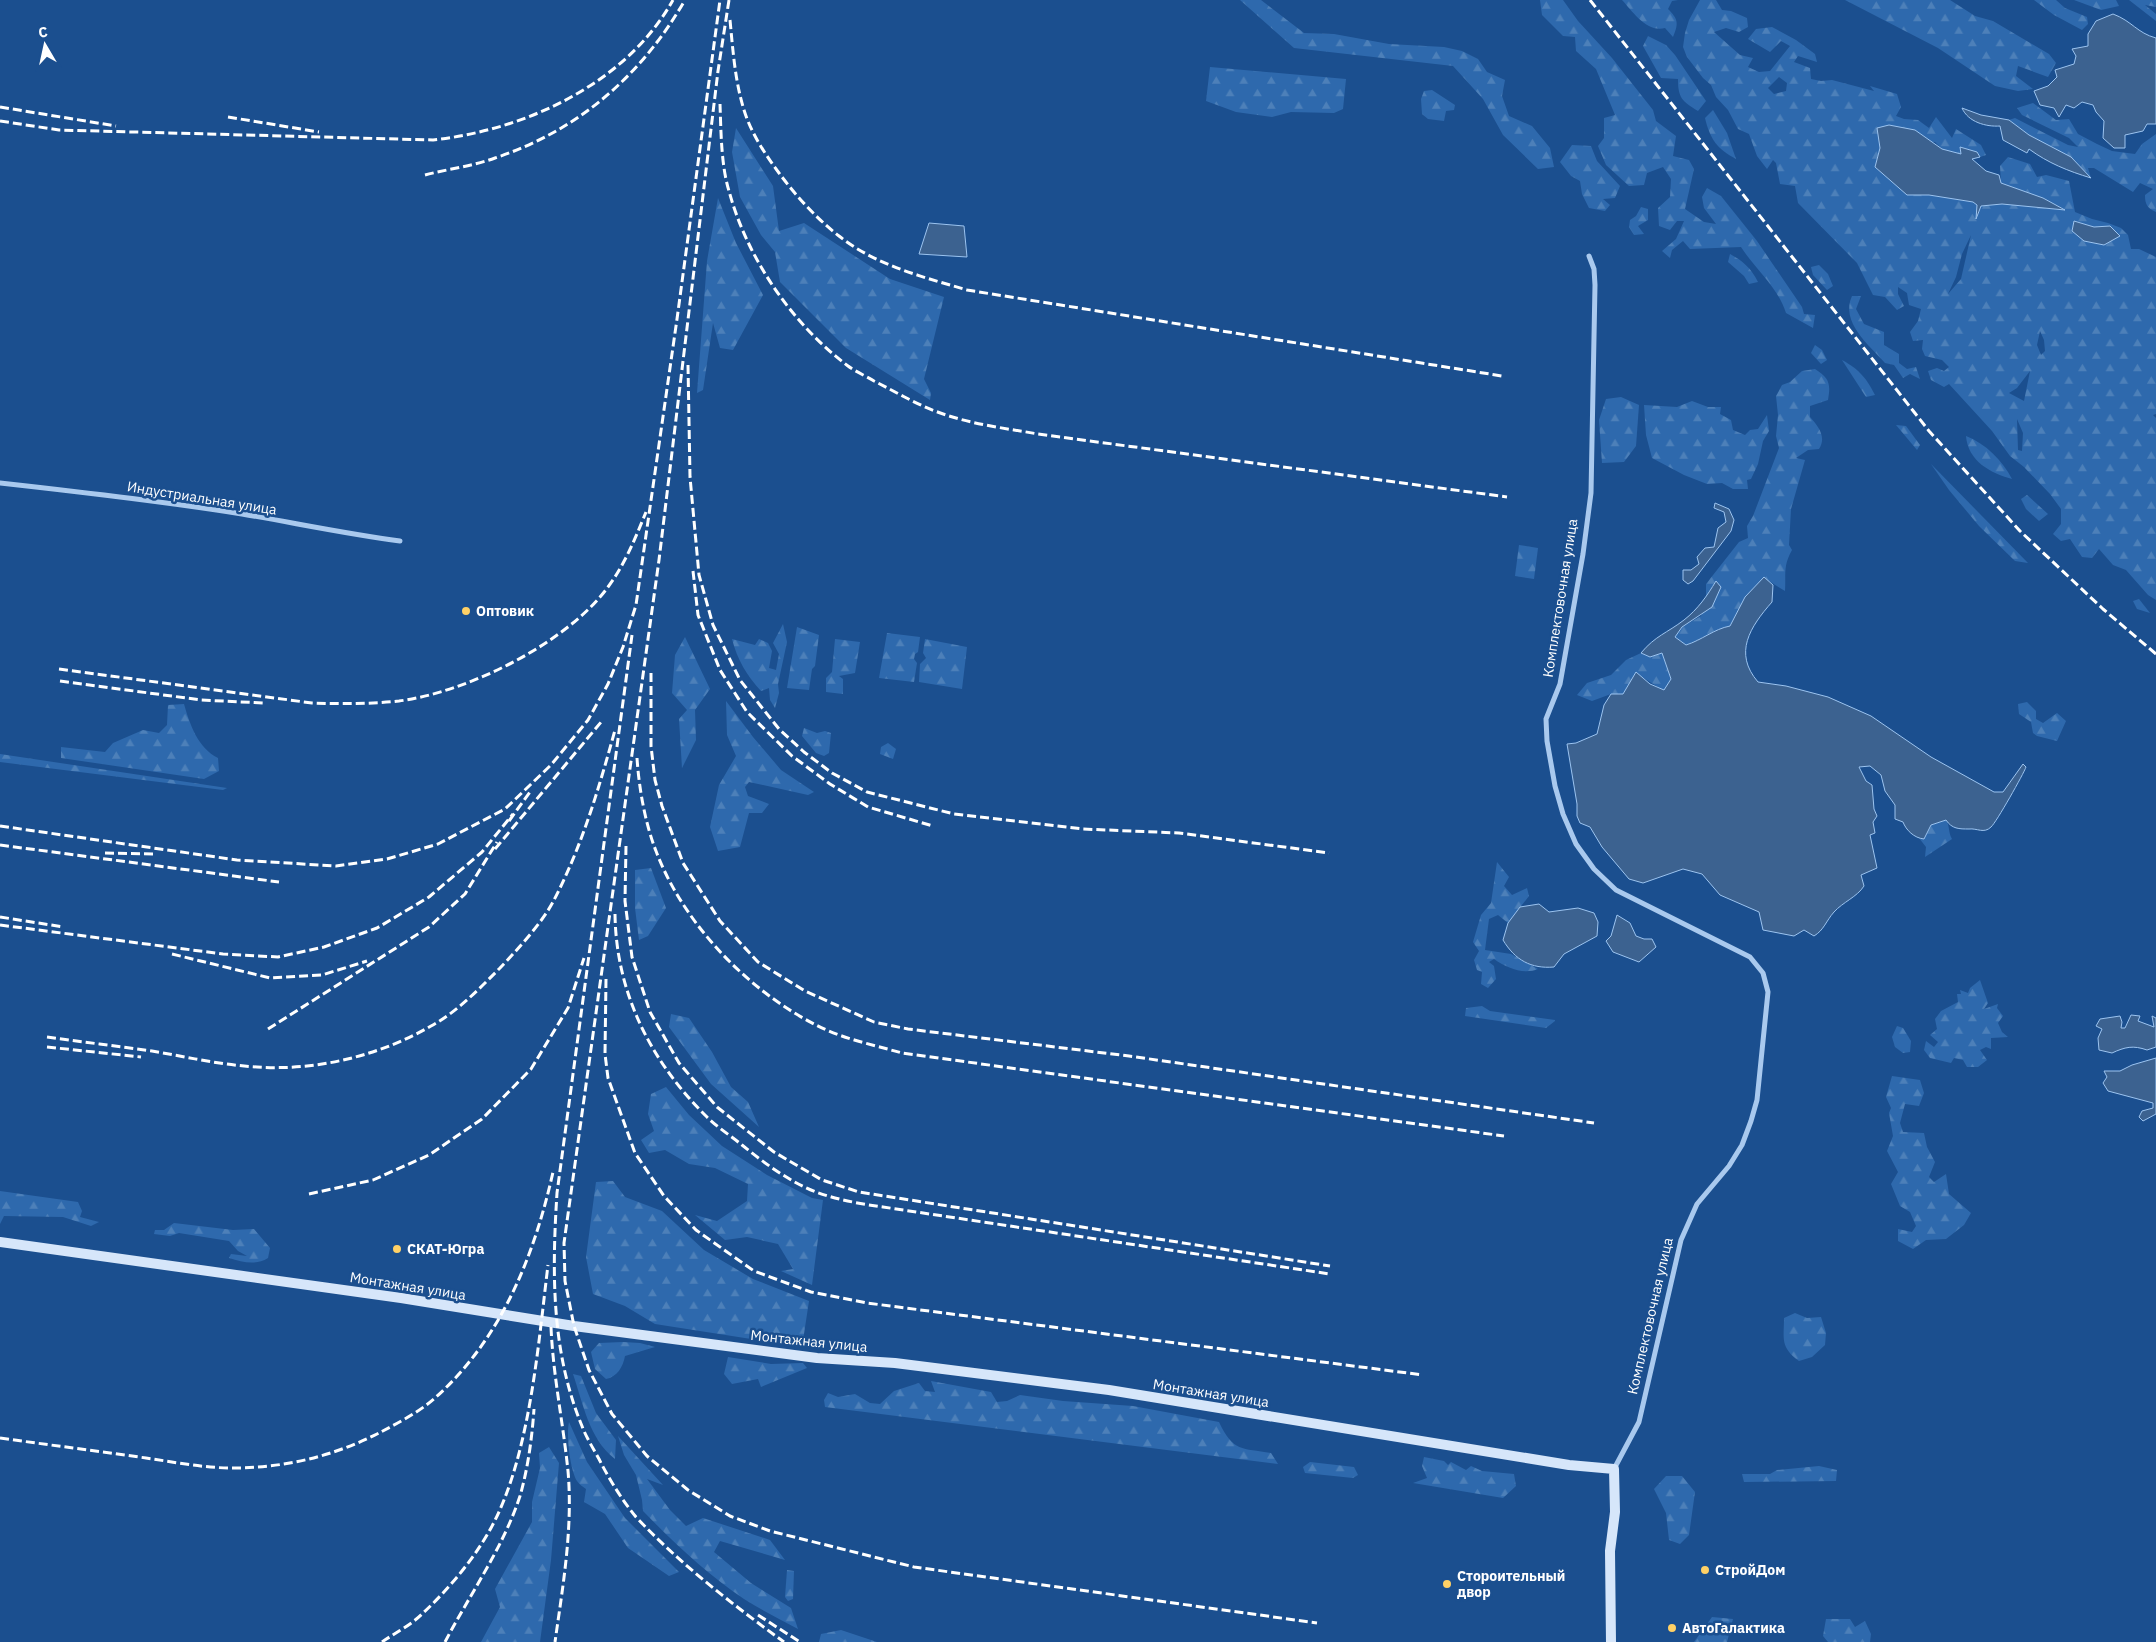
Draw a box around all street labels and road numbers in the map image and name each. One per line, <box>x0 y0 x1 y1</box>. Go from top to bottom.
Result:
street label: Индустриальная улица <box>126 477 279 519</box>
street label: Комплектовочная улица <box>1539 517 1582 679</box>
street label: Комплектовочная улица <box>1623 1235 1677 1396</box>
street label: Монтажная улица <box>349 1268 468 1304</box>
street label: Монтажная улица <box>750 1326 869 1356</box>
street label: Монтажная улица <box>1152 1375 1271 1411</box>

